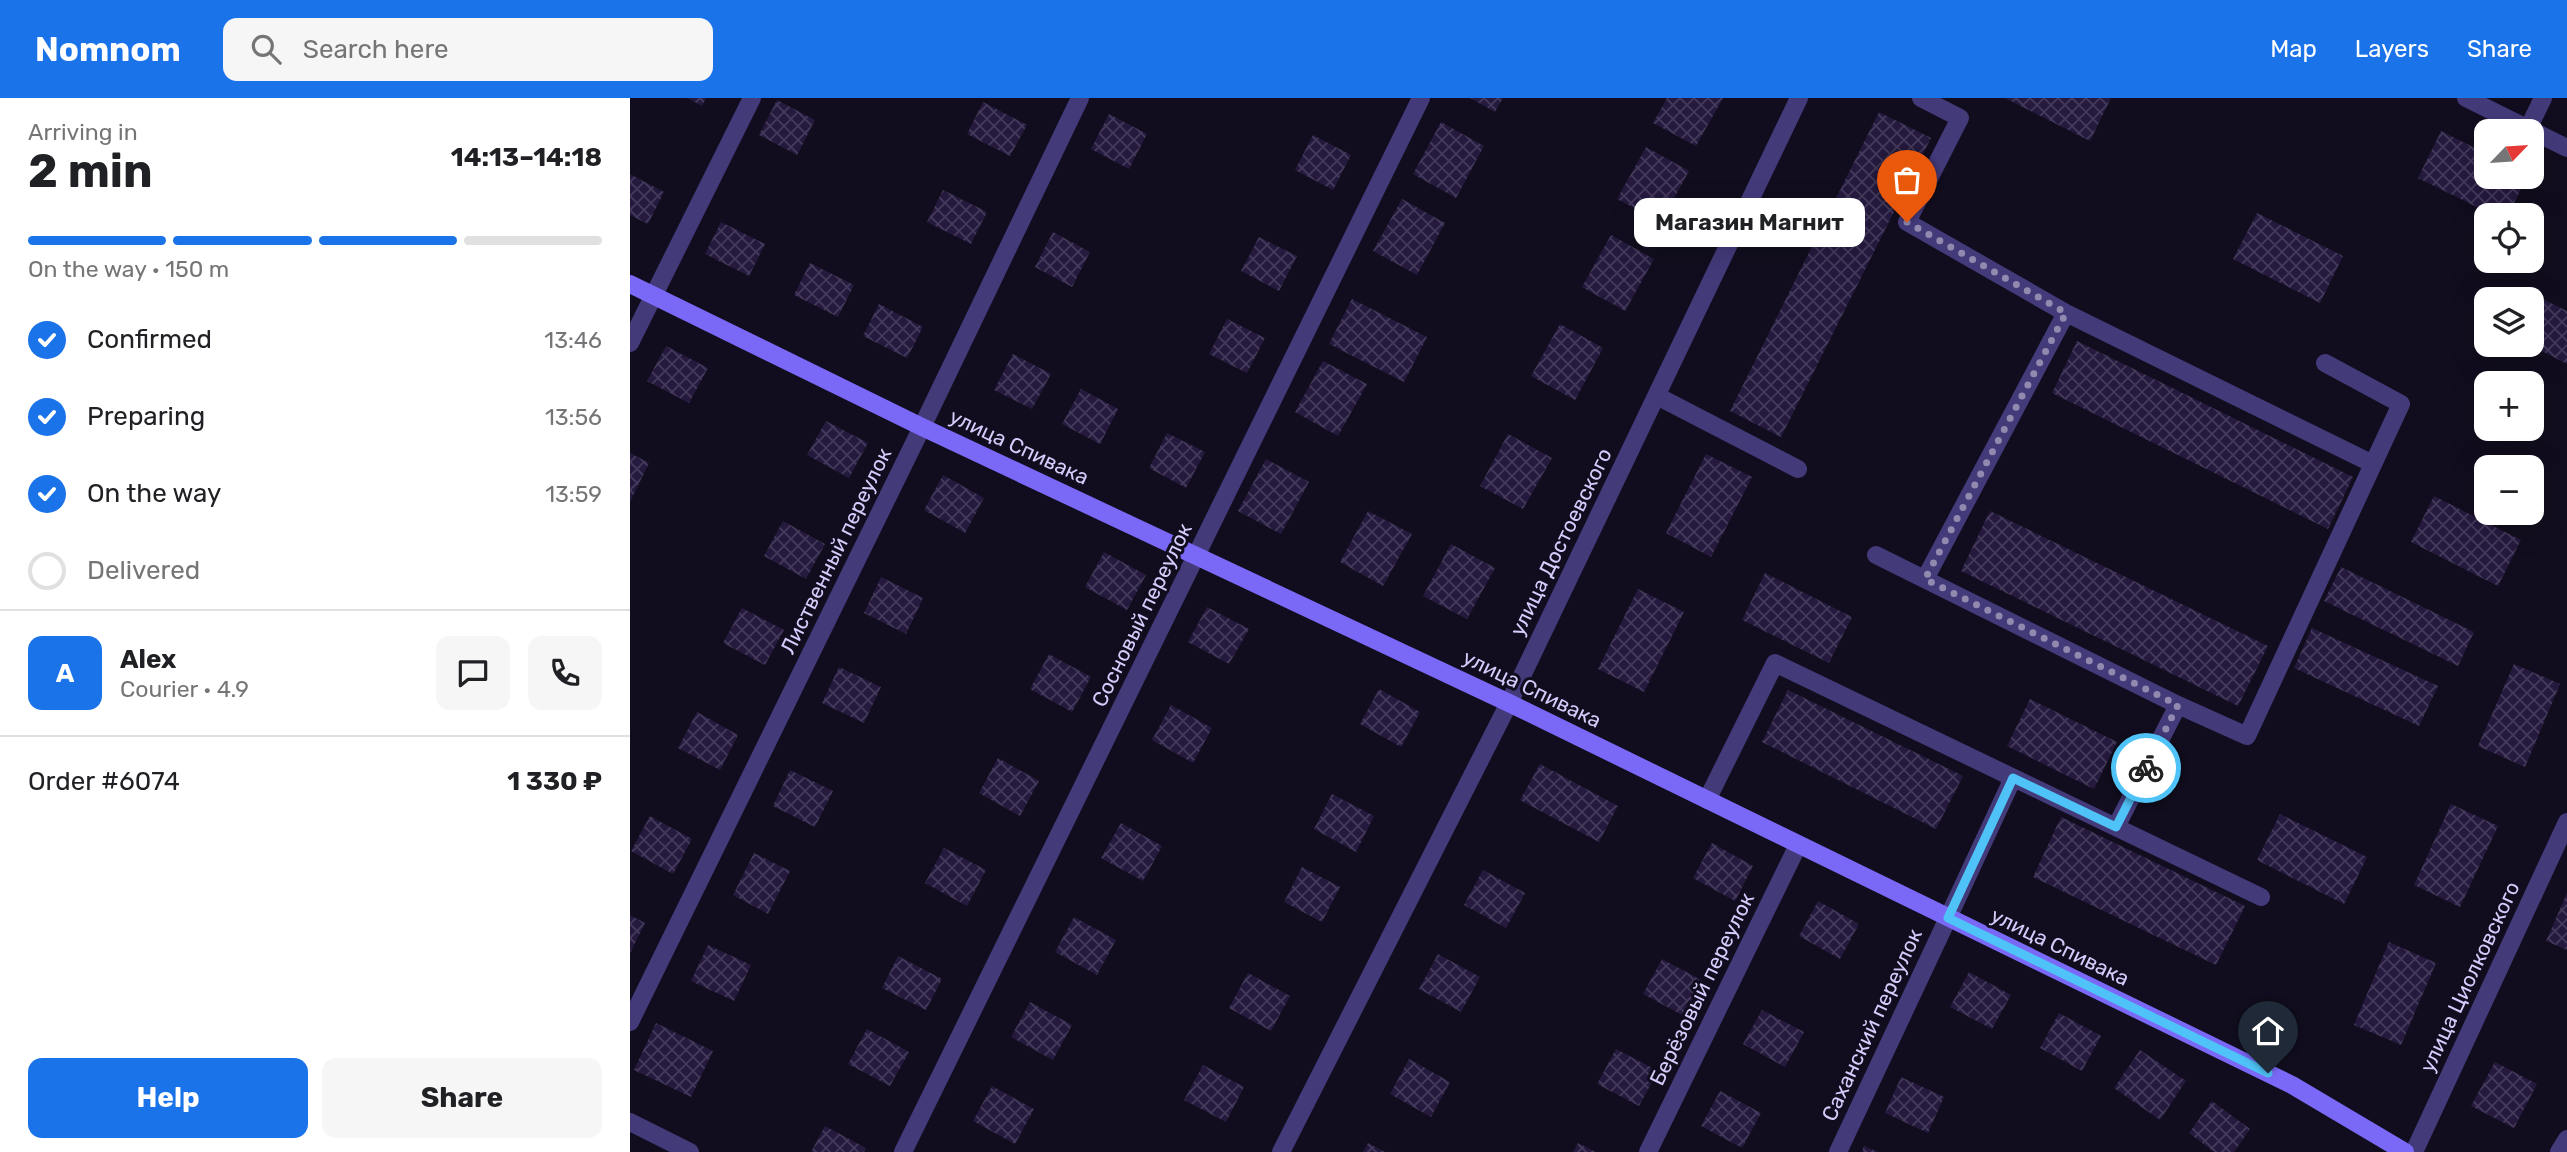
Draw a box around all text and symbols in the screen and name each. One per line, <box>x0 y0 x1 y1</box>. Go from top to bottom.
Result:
search box <box>223 18 713 81</box>
text: Nomnom <box>35 30 181 69</box>
icon: search <box>247 30 285 68</box>
text: Search here <box>303 34 449 65</box>
text: Map <box>2270 35 2317 63</box>
text: Layers <box>2355 35 2429 63</box>
text: Share <box>2467 35 2532 63</box>
text: Arriving in <box>28 118 138 146</box>
north arrow <box>2474 119 2544 189</box>
map controls <box>2474 119 2544 525</box>
text: 14:13–14:18 <box>451 142 602 173</box>
text: 2 min <box>28 144 153 199</box>
pin <box>1877 150 1937 222</box>
icon: bag <box>1888 161 1926 199</box>
callout: Магазин Магнит <box>1634 198 1865 246</box>
button: locate <box>2474 203 2544 273</box>
text: Магазин Магнит <box>1655 208 1844 236</box>
text: On the way · 150 m <box>28 255 229 283</box>
button: layers <box>2474 287 2544 357</box>
icon: check <box>28 321 66 359</box>
text: Confirmed <box>87 324 212 355</box>
text: 13:46 <box>544 326 602 354</box>
button: + <box>2474 371 2544 441</box>
icon: check <box>28 398 66 436</box>
text: Preparing <box>87 401 205 432</box>
text: 13:56 <box>545 403 602 431</box>
street label: улица Спивака <box>946 403 1093 490</box>
street label: Лиственный переулок <box>775 444 896 658</box>
street label: улица Достоевского <box>1504 444 1617 640</box>
button: − <box>2474 455 2544 525</box>
icon: check <box>28 475 66 513</box>
text: On the way <box>87 478 221 509</box>
text: 13:59 <box>545 480 602 508</box>
street label: Сосновый переулок <box>1086 519 1197 711</box>
text: Delivered <box>87 555 200 586</box>
button: chat <box>436 636 510 710</box>
button: phone <box>528 636 602 710</box>
text: Alex <box>120 644 176 675</box>
street label: улица Спивака <box>1459 644 1606 733</box>
text: A <box>56 658 74 689</box>
text: Courier · 4.9 <box>120 675 249 703</box>
courier <box>2111 733 2181 803</box>
icon: bike <box>2127 749 2165 787</box>
text: Order #6074 <box>28 766 180 797</box>
text: 1 330 ₽ <box>507 766 602 797</box>
street label: улица Циолковского <box>2414 877 2525 1076</box>
street label: Берёзовый переулок <box>1644 888 1759 1089</box>
street label: улица Спивака <box>1987 902 2134 991</box>
street label: Саханский переулок <box>1816 925 1927 1125</box>
pin <box>2238 1001 2298 1073</box>
icon: home <box>2249 1012 2287 1050</box>
button: Help <box>28 1058 308 1138</box>
button: Share <box>322 1058 602 1138</box>

